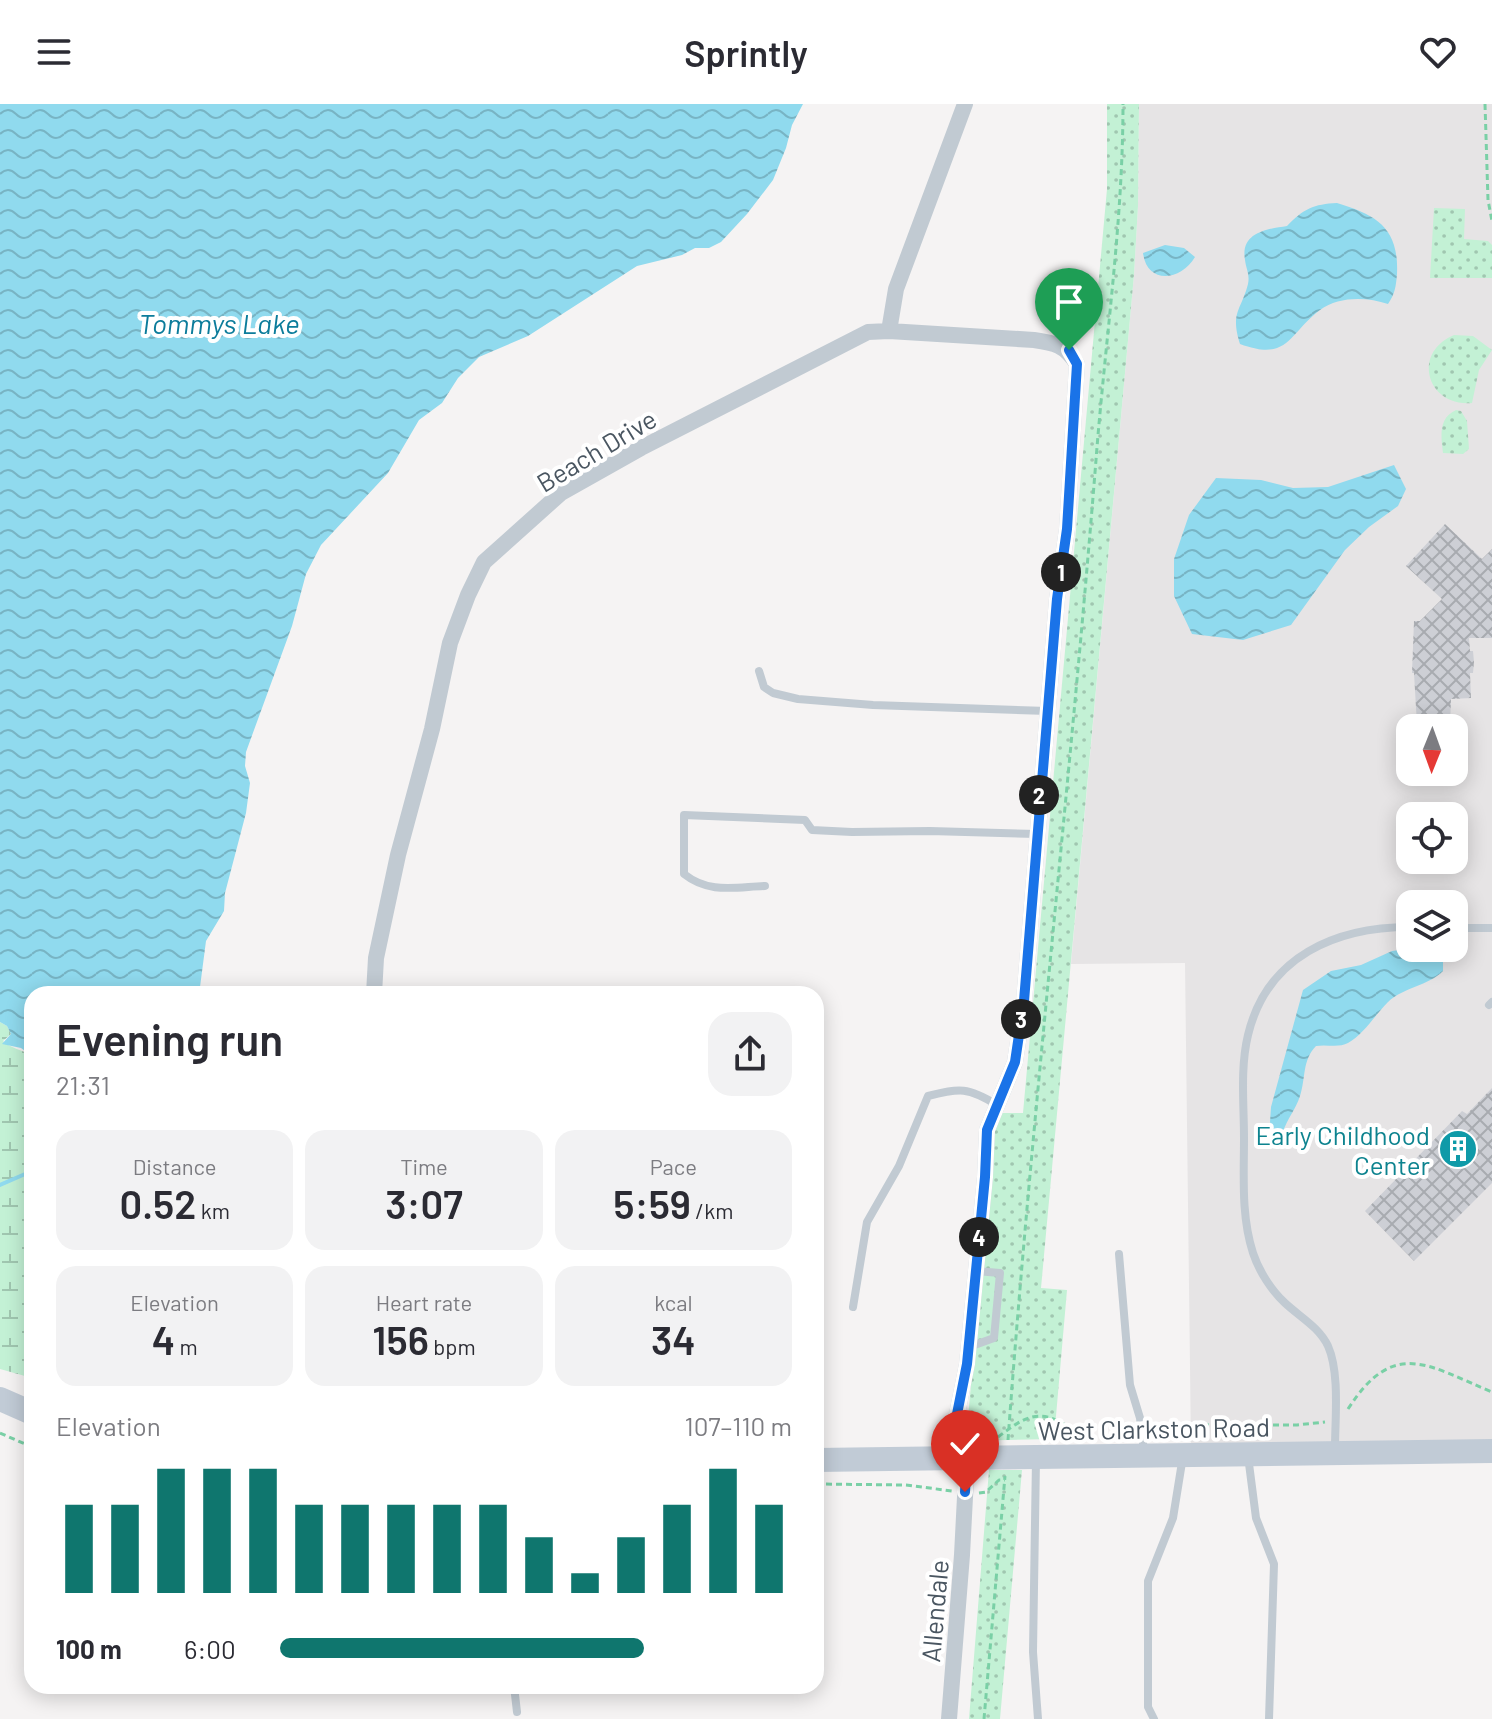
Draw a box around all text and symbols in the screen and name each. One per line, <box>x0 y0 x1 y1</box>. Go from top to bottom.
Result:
icon: menu <box>32 30 76 74</box>
icon: heart <box>1416 30 1460 74</box>
text: Sprintly <box>684 31 808 74</box>
pin <box>1035 268 1103 350</box>
icon: arrive <box>1047 280 1091 324</box>
water label: Tommys Lake <box>139 306 299 340</box>
street label: Beach Drive <box>531 402 661 498</box>
pin: 1 <box>1041 552 1081 592</box>
text: 1 <box>1057 559 1065 585</box>
north arrow <box>1396 714 1468 786</box>
map controls <box>1396 714 1468 962</box>
pin: 2 <box>1019 775 1059 815</box>
text: 2 <box>1033 782 1045 808</box>
button: locate <box>1396 802 1468 874</box>
button: layers <box>1396 890 1468 962</box>
pin: 3 <box>1001 999 1041 1039</box>
text: 3 <box>1015 1006 1027 1032</box>
text: Evening run <box>56 1012 283 1065</box>
button: share <box>708 1012 792 1096</box>
text: 21:31 <box>56 1069 110 1100</box>
place label: Early Childhood Center <box>1255 1119 1431 1180</box>
building icon: Early Childhood Center <box>1437 1128 1479 1170</box>
text: Distance <box>133 1153 217 1179</box>
text: Time <box>400 1153 448 1179</box>
text: Pace <box>650 1153 697 1179</box>
text: 0.52 <box>119 1179 196 1227</box>
text: 3:07 <box>385 1179 463 1227</box>
text: 5:59 <box>613 1179 691 1227</box>
text: km <box>196 1197 230 1223</box>
text: /km <box>691 1197 733 1223</box>
pin: 4 <box>959 1217 999 1257</box>
text: 4 <box>972 1224 986 1250</box>
text: Elevation <box>130 1289 219 1315</box>
text: Heart rate <box>376 1289 472 1315</box>
text: kcal <box>654 1289 693 1315</box>
text: 4 <box>152 1315 175 1363</box>
text: 156 <box>372 1315 429 1363</box>
text: 34 <box>651 1315 696 1363</box>
text: m <box>175 1333 198 1359</box>
text: bpm <box>429 1333 476 1359</box>
text: Elevation <box>56 1410 161 1441</box>
text: 107–110 m <box>685 1410 792 1441</box>
pin <box>931 1410 999 1492</box>
street label: West Clarkston Road <box>1038 1410 1270 1446</box>
icon: check <box>943 1422 987 1466</box>
street label: Allendale <box>914 1558 954 1664</box>
text: 100 m <box>56 1633 122 1664</box>
text: 6:00 <box>184 1633 236 1664</box>

